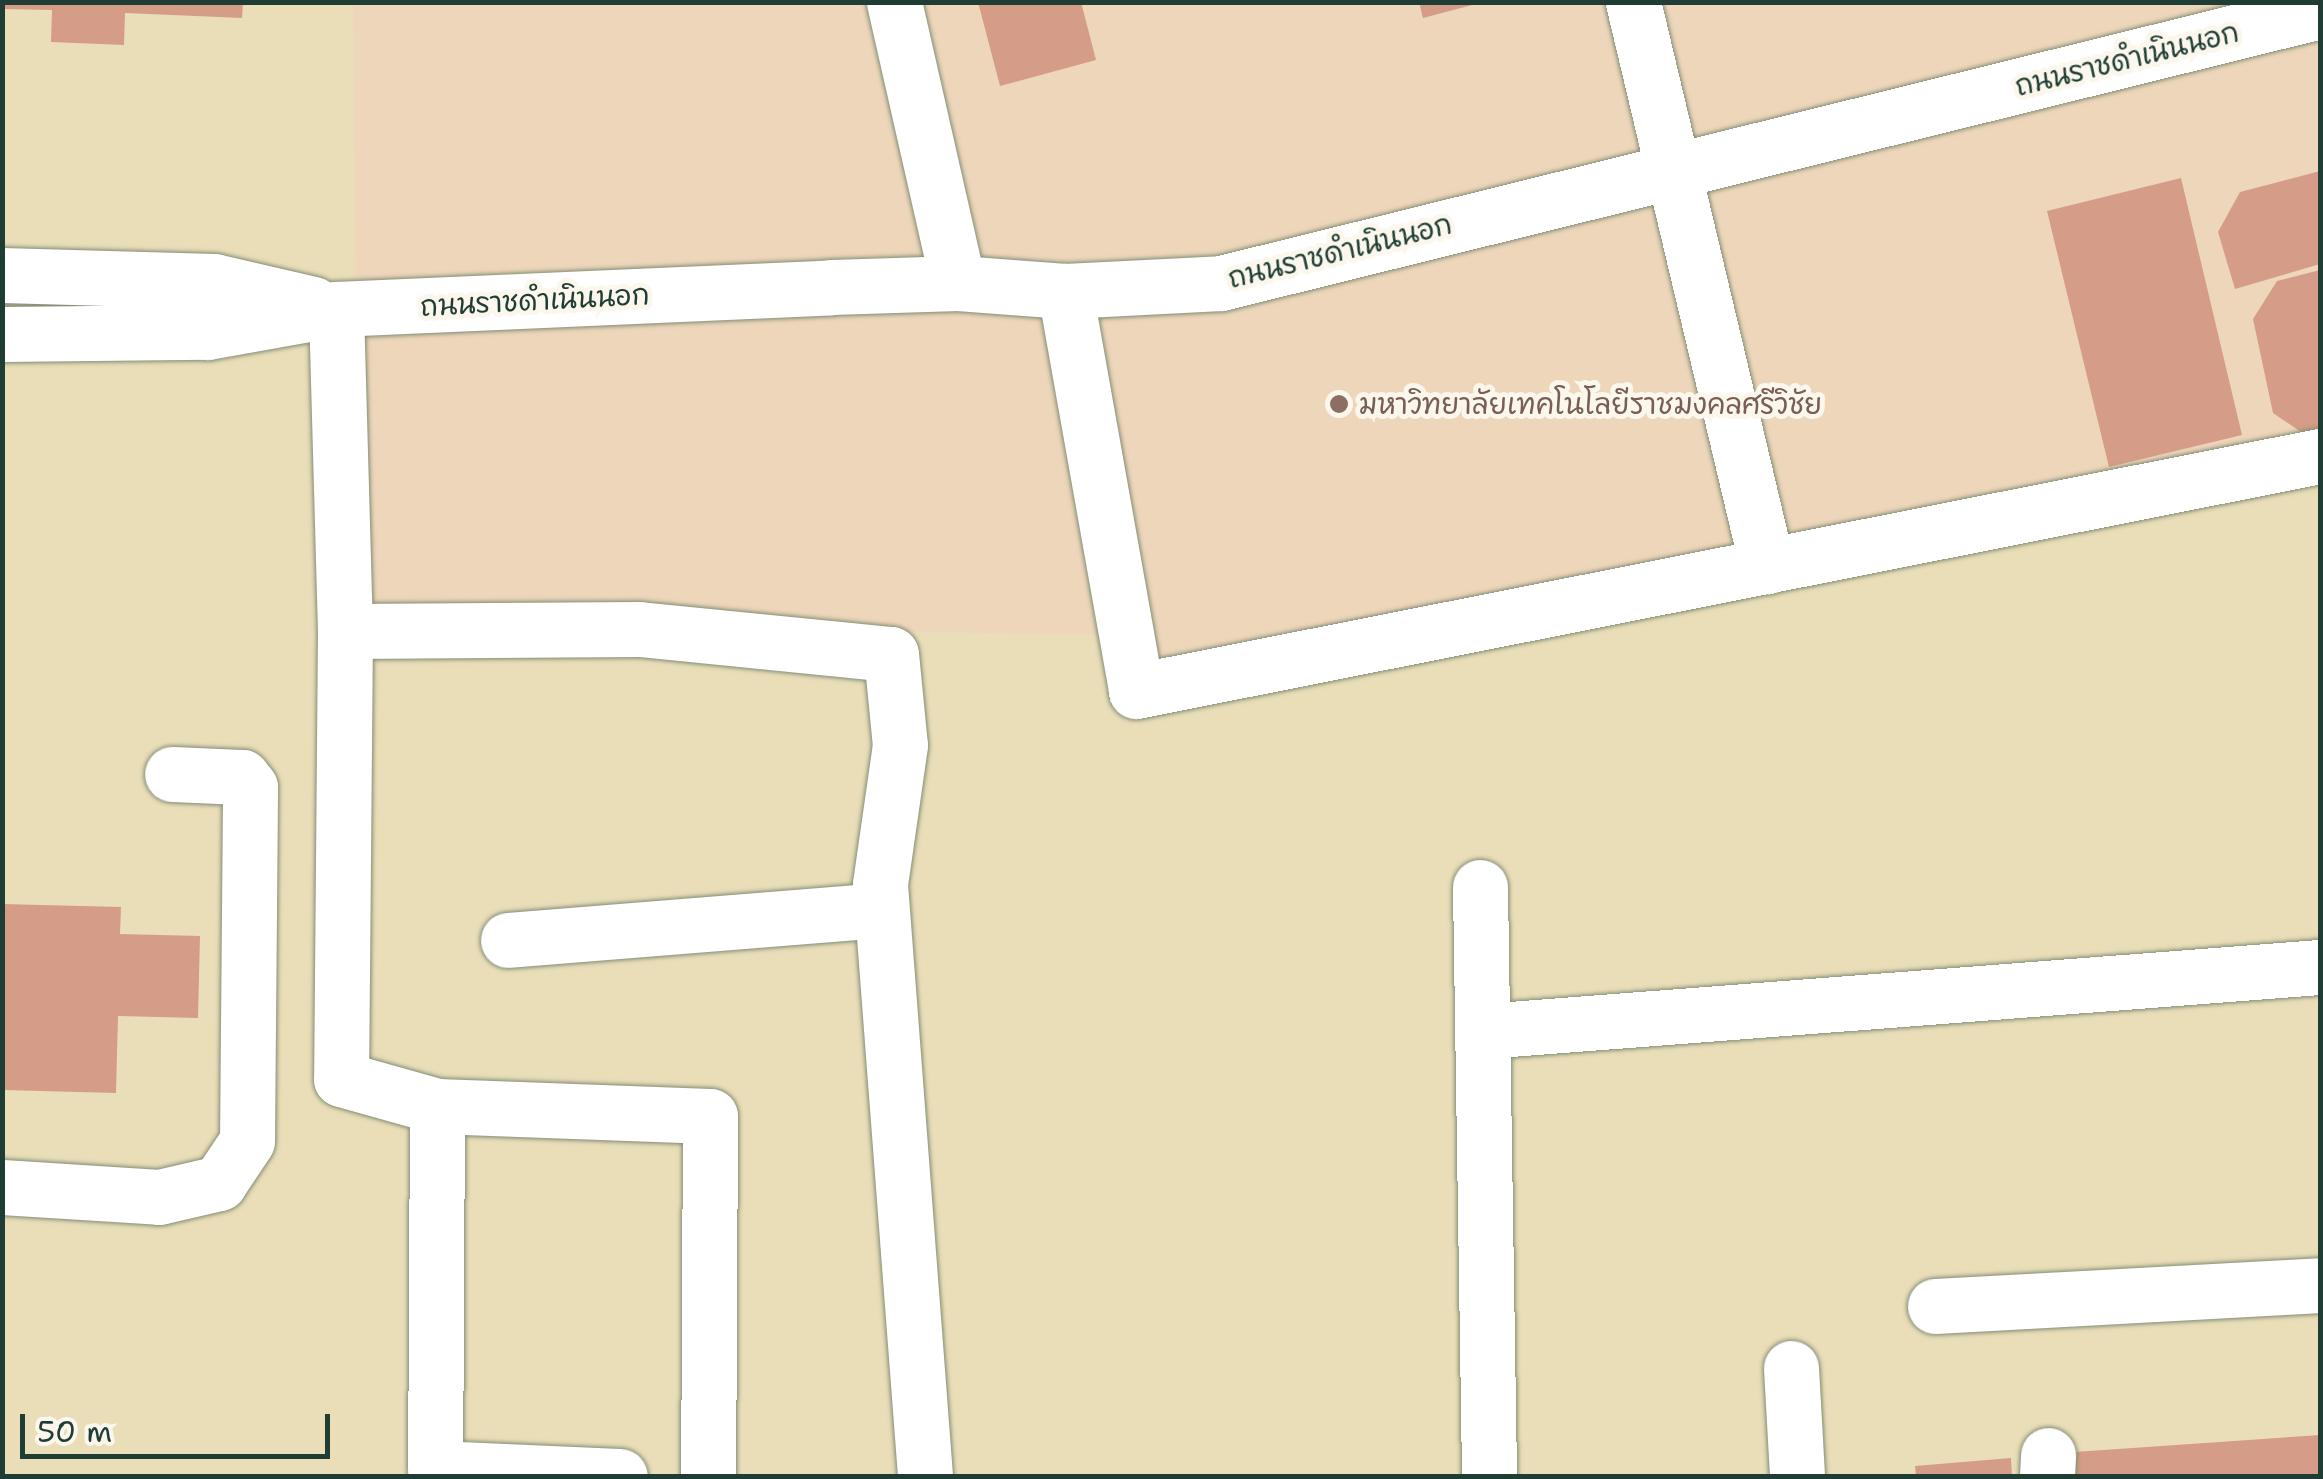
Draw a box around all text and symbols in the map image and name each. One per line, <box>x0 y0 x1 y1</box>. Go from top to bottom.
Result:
street label: ถนนราชดำเนินนอก <box>2012 15 2242 103</box>
street label: ถนนราชดำเนินนอก <box>1225 207 1455 295</box>
street label: ถนนราชดำเนินนอก <box>419 277 651 323</box>
place label: มหาวิทยาลัยเทคโนโลยีราชมงคลศรีวิชัย <box>1359 387 1822 421</box>
marker: มหาวิทยาลัยเทคโนโลยีราชมงคลศรีวิชัย <box>1328 393 1350 415</box>
scale bar <box>25 1394 335 1456</box>
text: 50 m <box>37 1411 112 1452</box>

